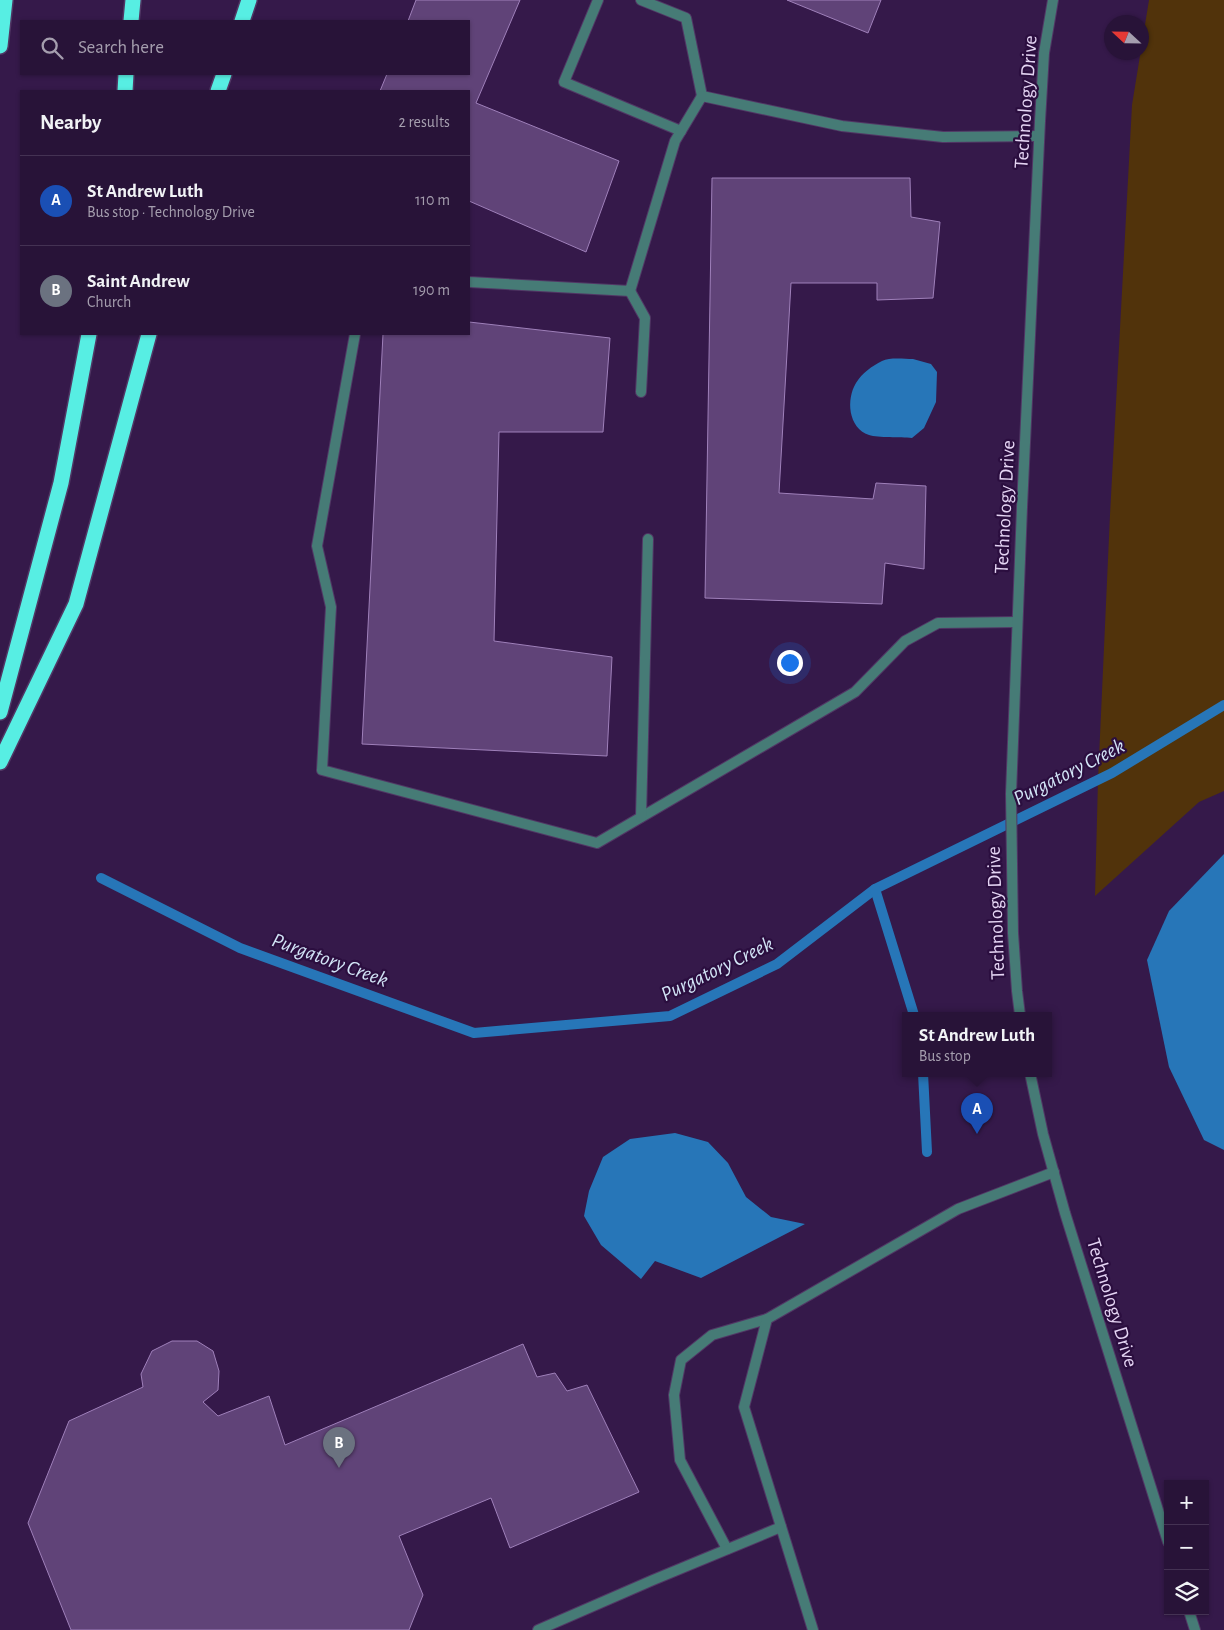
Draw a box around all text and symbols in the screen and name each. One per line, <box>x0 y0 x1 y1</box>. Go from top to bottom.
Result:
north arrow <box>1104 15 1149 60</box>
search box <box>20 20 470 75</box>
icon: search <box>38 34 66 62</box>
street label: Technology Drive <box>1011 35 1041 169</box>
text: Search here <box>78 38 164 57</box>
text: Nearby <box>40 112 101 133</box>
text: 2 results <box>398 114 450 130</box>
text: St Andrew Luth <box>87 182 204 201</box>
text: A <box>51 192 61 208</box>
text: 110 m <box>415 192 450 208</box>
text: Bus stop · Technology Drive <box>87 204 255 220</box>
text: Saint Andrew <box>87 272 190 291</box>
text: B <box>51 282 61 298</box>
text: 190 m <box>413 282 450 298</box>
text: Church <box>87 294 131 310</box>
street label: Technology Drive <box>992 440 1018 574</box>
your location <box>777 650 803 676</box>
water label: Purgatory Creek <box>1010 735 1128 809</box>
street label: Technology Drive <box>984 846 1008 980</box>
water label: Purgatory Creek <box>269 929 391 991</box>
water label: Purgatory Creek <box>658 933 777 1005</box>
popup <box>902 1012 1052 1077</box>
text: St Andrew Luth <box>919 1026 1035 1045</box>
text: Bus stop <box>919 1048 971 1064</box>
pin: A <box>961 1093 993 1134</box>
street label: Technology Drive <box>1083 1236 1141 1370</box>
pin: B <box>323 1427 355 1468</box>
map controls <box>1164 1480 1209 1615</box>
button: + <box>1164 1480 1209 1525</box>
button: − <box>1164 1525 1209 1570</box>
button: layers <box>1164 1570 1209 1615</box>

